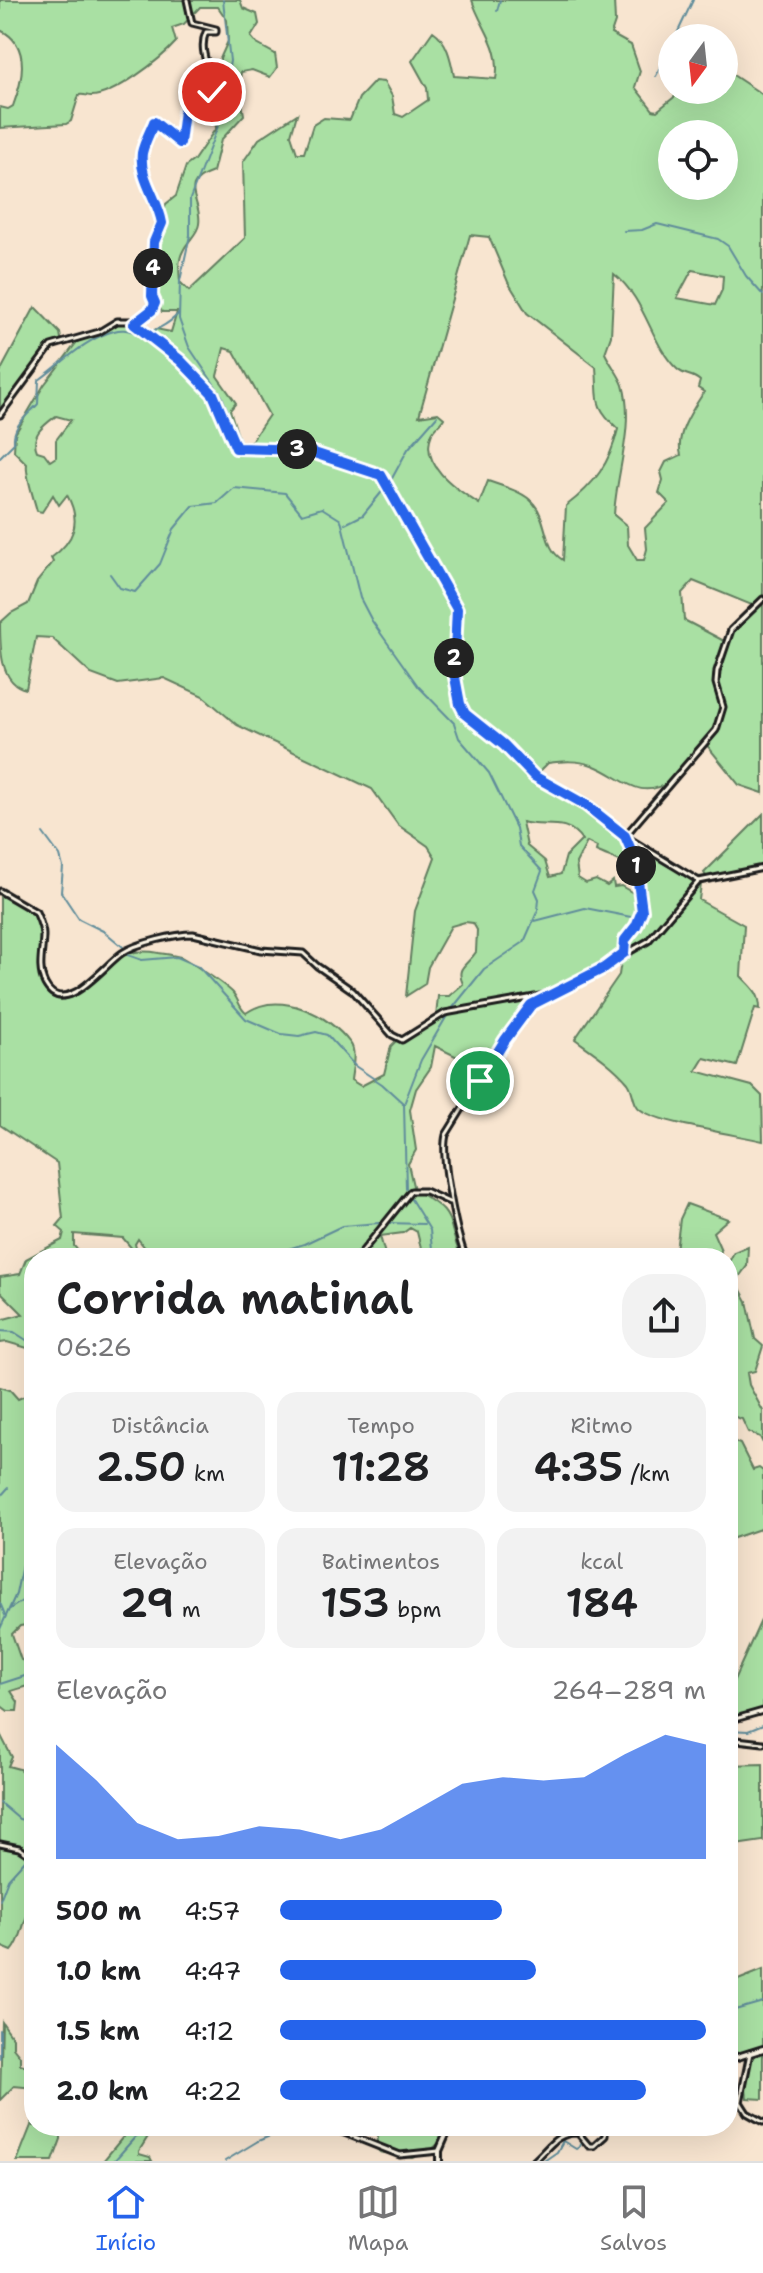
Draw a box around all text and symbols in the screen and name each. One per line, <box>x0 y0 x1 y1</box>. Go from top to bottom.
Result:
north arrow <box>658 24 738 104</box>
map controls <box>658 24 738 200</box>
pin <box>178 58 246 126</box>
icon: check <box>190 70 234 114</box>
button: locate <box>658 120 738 200</box>
pin: 4 <box>133 248 173 288</box>
text: 4 <box>145 253 161 282</box>
pin: 3 <box>277 429 317 469</box>
text: 3 <box>289 434 305 463</box>
pin: 2 <box>434 638 474 678</box>
text: 2 <box>446 643 462 672</box>
pin: 1 <box>616 846 656 886</box>
text: 1 <box>631 851 641 880</box>
pin <box>446 1047 514 1115</box>
icon: arrive <box>458 1059 502 1103</box>
text: Corrida matinal <box>56 1269 413 1328</box>
button: share <box>622 1274 706 1358</box>
text: 06:26 <box>56 1329 132 1364</box>
text: Distância <box>112 1411 209 1440</box>
text: Tempo <box>347 1411 415 1440</box>
text: Ritmo <box>570 1411 633 1440</box>
text: 2.50 <box>96 1440 186 1494</box>
text: 11:28 <box>331 1440 431 1494</box>
text: 4:35 <box>533 1440 623 1494</box>
text: km <box>186 1459 225 1488</box>
text: /km <box>623 1459 670 1488</box>
text: Elevação <box>113 1547 207 1576</box>
text: Batimentos <box>322 1547 440 1576</box>
text: kcal <box>580 1547 623 1576</box>
text: 29 <box>120 1576 174 1630</box>
text: 153 <box>321 1576 390 1630</box>
text: 184 <box>565 1576 638 1630</box>
text: m <box>174 1595 201 1624</box>
text: bpm <box>390 1595 441 1624</box>
text: Elevação <box>56 1672 167 1707</box>
text: 264–289 m <box>551 1672 706 1707</box>
text: 500 m <box>56 1893 141 1928</box>
text: 4:57 <box>184 1893 241 1928</box>
text: 1.0 km <box>56 1953 141 1988</box>
text: 4:47 <box>184 1953 241 1988</box>
text: 1.5 km <box>56 2013 140 2048</box>
text: 4:12 <box>184 2013 234 2048</box>
text: 2.0 km <box>56 2073 148 2108</box>
text: 4:22 <box>184 2073 242 2108</box>
tab: Início <box>96 2180 156 2257</box>
tab: Mapa <box>348 2180 408 2257</box>
tab: Salvos <box>600 2180 667 2257</box>

